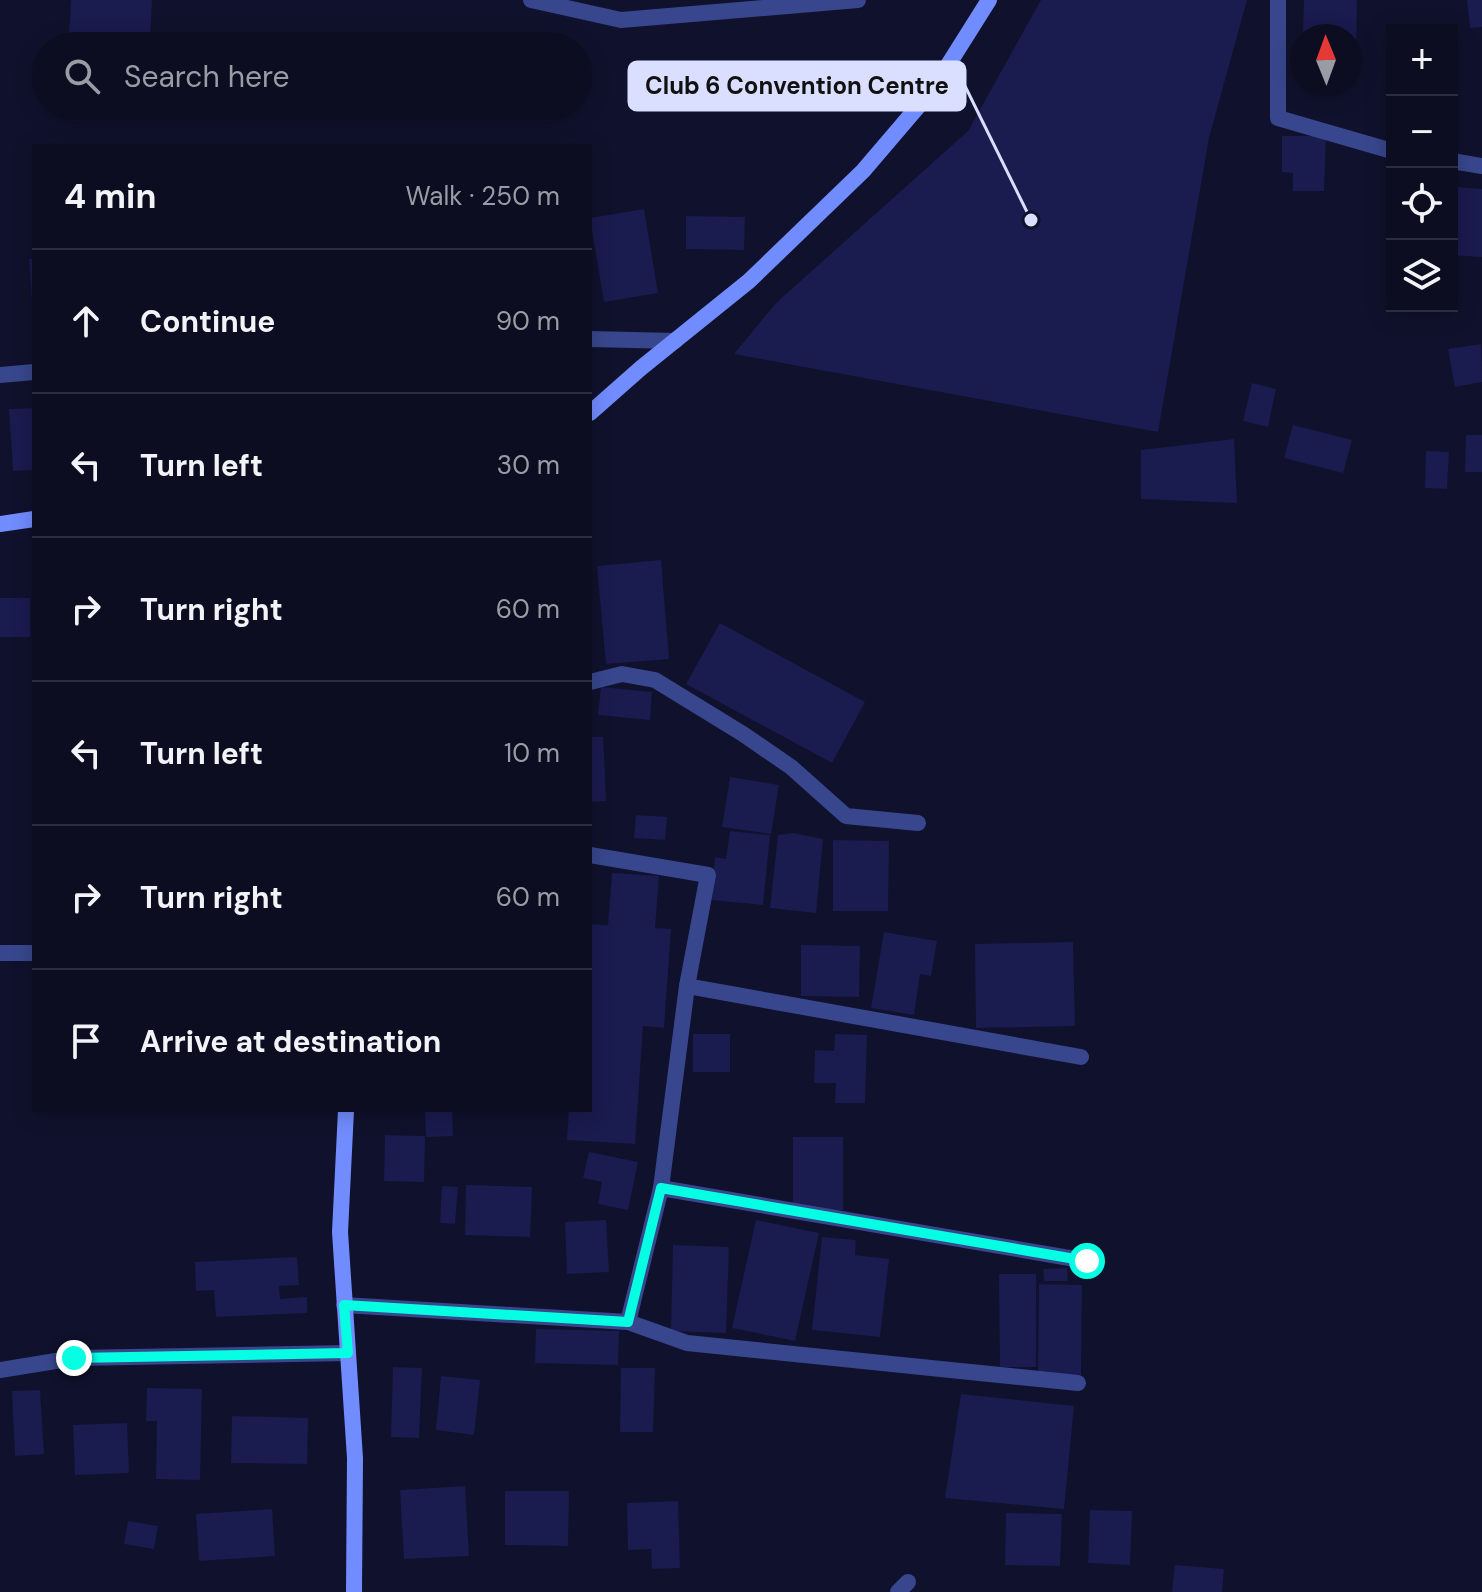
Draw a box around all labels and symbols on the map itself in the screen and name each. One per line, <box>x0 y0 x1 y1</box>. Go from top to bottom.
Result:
north arrow <box>1290 24 1362 96</box>
callout: Club 6 Convention Centre <box>629 62 965 110</box>
text: Club 6 Convention Centre <box>645 70 949 101</box>
route start <box>1069 1243 1105 1279</box>
route end <box>56 1340 92 1376</box>

